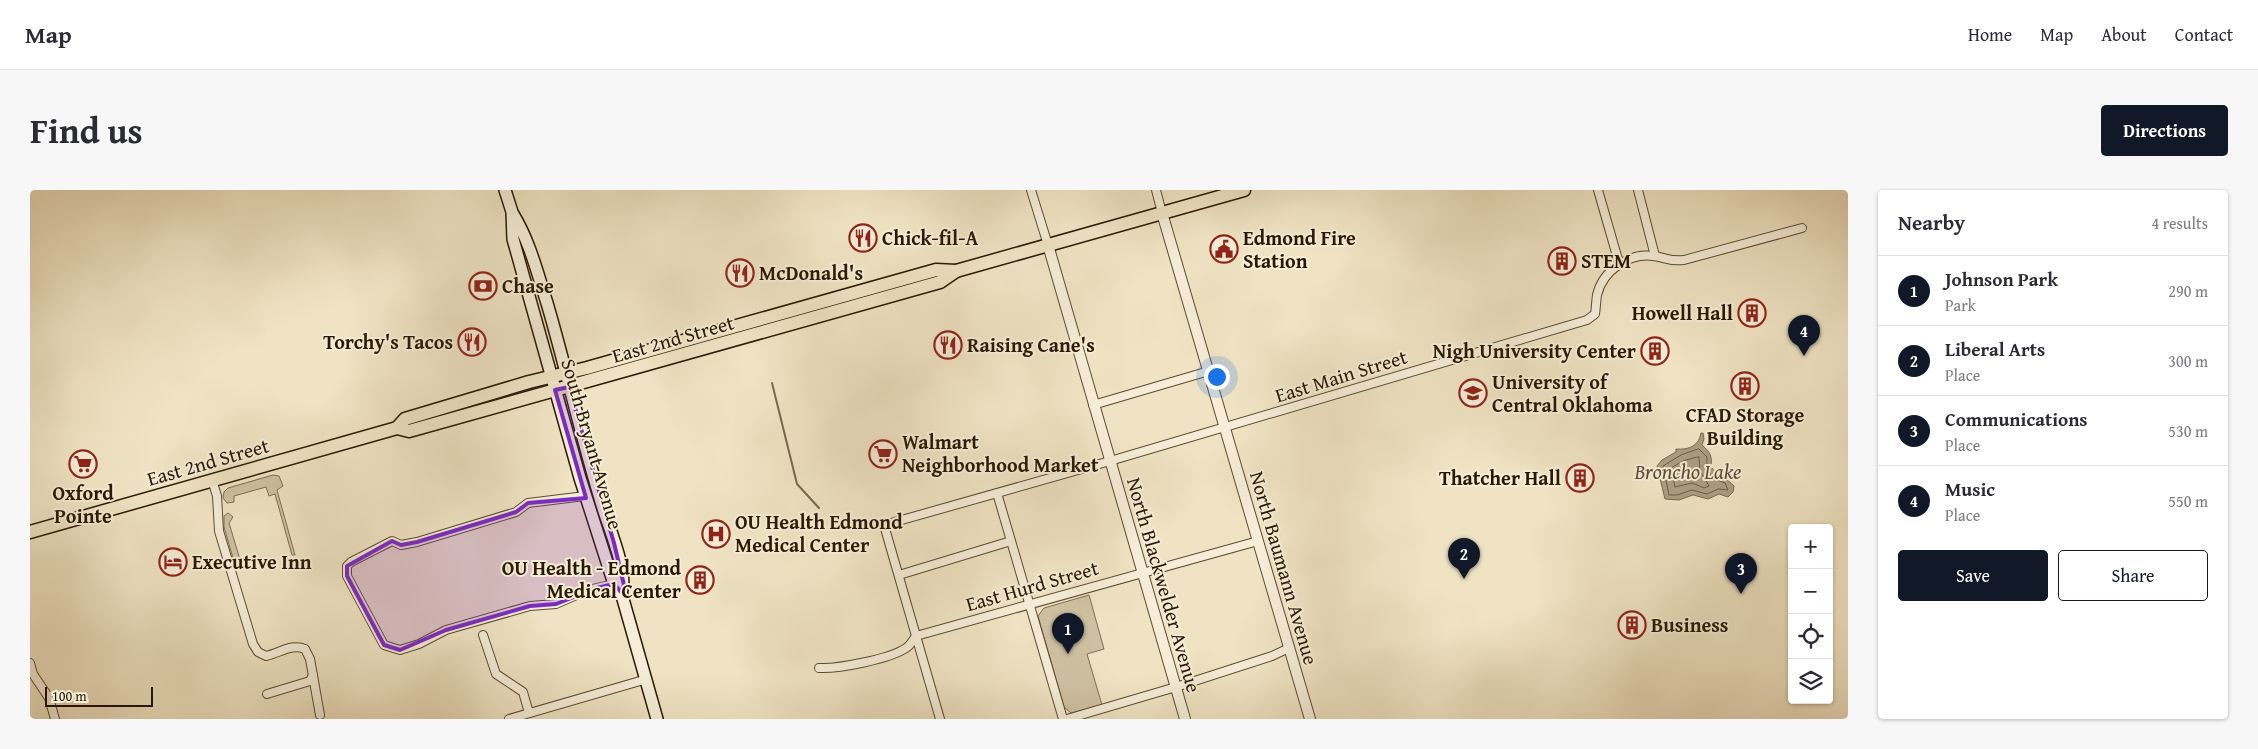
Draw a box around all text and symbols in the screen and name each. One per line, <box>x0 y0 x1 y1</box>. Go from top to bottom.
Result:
text: Map <box>25 17 72 52</box>
text: Home <box>1968 21 2012 48</box>
text: Map <box>2040 21 2073 48</box>
text: About <box>2101 21 2147 48</box>
text: Contact <box>2175 21 2233 48</box>
text: Find us <box>30 105 143 156</box>
button: Directions <box>2101 105 2228 156</box>
text: Nearby <box>1898 207 1965 238</box>
text: 4 results <box>2151 211 2208 235</box>
restaurant icon: Chick-fil-A <box>848 223 878 253</box>
place label: Chick-fil-A <box>882 223 978 252</box>
place label: Edmond Fire Station <box>1243 223 1356 275</box>
public building icon: Edmond Fire Station <box>1209 234 1239 264</box>
building icon: STEM <box>1547 246 1577 276</box>
place label: STEM <box>1581 246 1631 275</box>
restaurant icon: McDonald's <box>725 258 755 288</box>
place label: McDonald's <box>759 258 863 287</box>
text: Johnson Park <box>1945 265 2058 293</box>
bank icon: Chase <box>468 271 498 301</box>
place label: Chase <box>502 271 554 300</box>
text: 1 <box>1910 279 1918 303</box>
text: 290 m <box>2168 279 2208 303</box>
text: Park <box>1945 293 1976 317</box>
place label: Howell Hall <box>1632 298 1733 327</box>
building icon: Howell Hall <box>1737 298 1767 328</box>
street label: East 2nd Street <box>609 307 737 370</box>
pin: 4 <box>1788 315 1820 356</box>
place label: Torchy's Tacos <box>323 327 453 356</box>
restaurant icon: Torchy's Tacos <box>457 327 487 357</box>
restaurant icon: Raising Cane's <box>933 330 963 360</box>
place label: Raising Cane's <box>967 330 1095 359</box>
text: Liberal Arts <box>1945 335 2045 363</box>
place label: Nigh University Center <box>1433 336 1636 365</box>
building icon: Nigh University Center <box>1640 336 1670 366</box>
street label: East Main Street <box>1271 342 1410 409</box>
text: 2 <box>1910 349 1918 373</box>
text: 300 m <box>2168 349 2208 373</box>
street label: South Bryant Avenue <box>554 355 631 533</box>
text: Place <box>1945 363 1980 387</box>
your location <box>1204 364 1230 390</box>
place label: University of Central Oklahoma <box>1492 367 1653 419</box>
building icon: CFAD Storage Building <box>1730 371 1760 401</box>
school or university icon: University of Central Oklahoma <box>1458 378 1488 408</box>
place label: CFAD Storage Building <box>1686 400 1805 452</box>
text: Communications <box>1945 405 2088 433</box>
text: 3 <box>1910 419 1918 443</box>
text: 530 m <box>2168 419 2208 443</box>
place label: Walmart Neighborhood Market <box>902 427 1099 479</box>
street label: East 2nd Street <box>144 430 272 493</box>
text: Place <box>1945 433 1980 457</box>
supermarket icon: Walmart Neighborhood Market <box>868 439 898 469</box>
supermarket icon: Oxford Pointe <box>68 449 98 479</box>
water label: Broncho Lake <box>1633 456 1742 487</box>
place label: Thatcher Hall <box>1439 463 1561 492</box>
building icon: Thatcher Hall <box>1565 463 1595 493</box>
street label: North Baumann Avenue <box>1243 468 1326 668</box>
street label: North Blackwelder Avenue <box>1120 474 1209 696</box>
text: Music <box>1945 475 1995 503</box>
place label: Oxford Pointe <box>52 478 114 530</box>
text: 4 <box>1910 489 1918 513</box>
text: 550 m <box>2168 489 2208 513</box>
text: Place <box>1945 503 1980 527</box>
place label: OU Health Edmond Medical Center <box>735 507 903 559</box>
hospital icon: OU Health Edmond Medical Center <box>701 519 731 549</box>
map controls <box>1788 524 1833 704</box>
button: + <box>1788 524 1833 569</box>
pin: 2 <box>1448 538 1480 579</box>
hotel icon: Executive Inn <box>158 547 188 577</box>
place label: Executive Inn <box>192 547 312 576</box>
button: Save <box>1898 550 2048 601</box>
button: Share <box>2058 550 2208 601</box>
place label: OU Health - Edmond Medical Center <box>502 553 682 605</box>
street label: East Hurd Street <box>962 553 1102 618</box>
pin: 3 <box>1725 553 1757 594</box>
building icon: OU Health - Edmond Medical Center <box>685 565 715 595</box>
button: − <box>1788 569 1833 614</box>
building icon: Business <box>1617 610 1647 640</box>
place label: Business <box>1651 610 1728 639</box>
pin: 1 <box>1052 613 1084 654</box>
button: locate <box>1788 614 1833 659</box>
button: layers <box>1788 659 1833 704</box>
scale bar <box>45 684 152 707</box>
text: 100 m <box>52 686 87 706</box>

